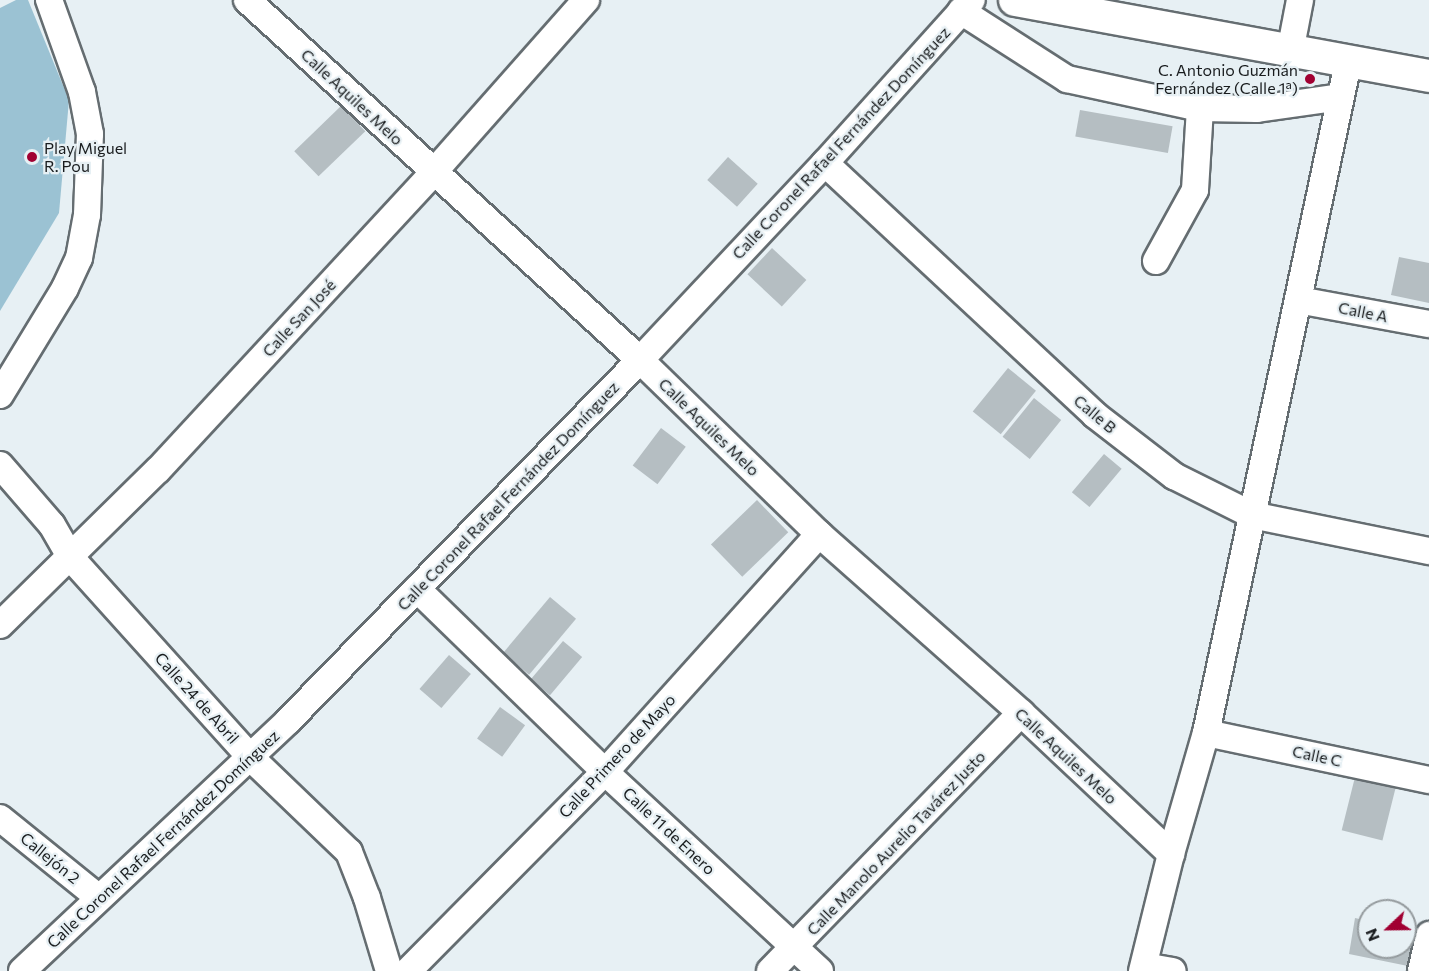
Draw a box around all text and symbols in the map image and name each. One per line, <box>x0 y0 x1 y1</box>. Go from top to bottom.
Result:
street label: Calle Coronel Rafael Fernández Domínguez <box>728 23 954 263</box>
street label: Calle Aquiles Melo <box>297 45 407 149</box>
place label: C. Antonio Guzmán Fernández (Calle 1ª) <box>1155 60 1298 98</box>
marker: C. Antonio Guzmán Fernández (Calle 1ª) <box>1303 72 1317 86</box>
place label: Play Miguel R. Pou <box>44 138 127 176</box>
marker: Play Miguel R. Pou <box>25 150 39 164</box>
street label: Calle San José <box>258 275 340 361</box>
street label: Calle A <box>1337 298 1389 326</box>
street label: Calle Aquiles Melo <box>655 374 763 480</box>
street label: Calle Coronel Rafael Fernández Domínguez <box>393 378 623 614</box>
street label: Calle B <box>1070 391 1120 437</box>
street label: Calle 24 de Abril <box>151 648 243 748</box>
street label: Calle Primero de Mayo <box>555 690 679 822</box>
street label: Calle Aquiles Melo <box>1011 704 1121 808</box>
street label: Calle Coronel Rafael Fernández Domínguez <box>43 726 283 952</box>
street label: Calle C <box>1291 741 1343 771</box>
street label: Calle Manolo Aurelio Tavárez Justo <box>803 747 989 939</box>
street label: Calle 11 de Enero <box>619 783 719 879</box>
street label: Callejón 2 <box>17 828 83 888</box>
north arrow <box>1357 899 1417 959</box>
text: N <box>1361 926 1383 944</box>

